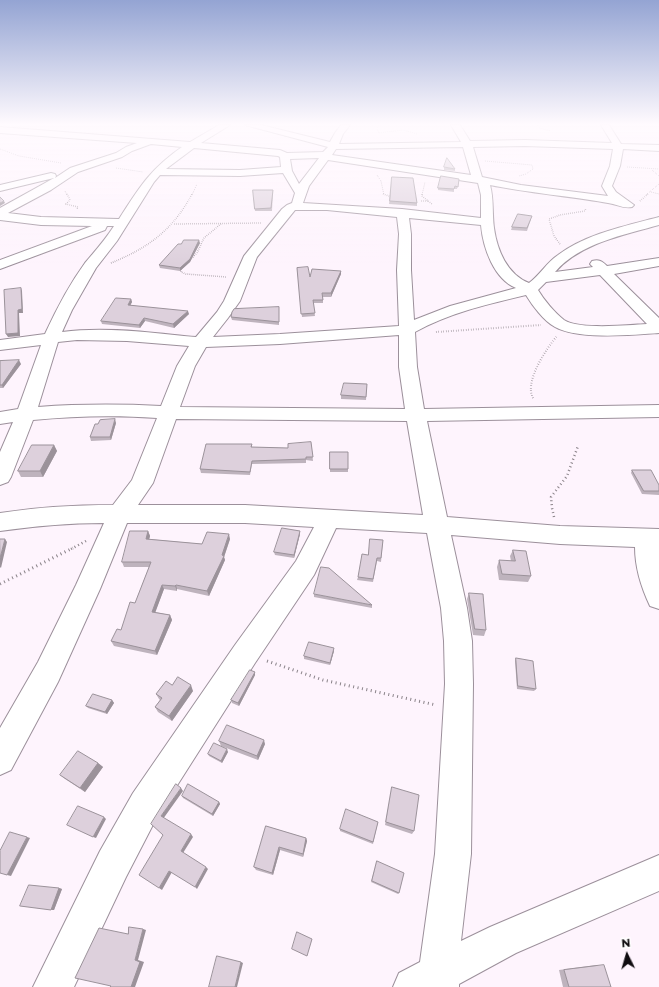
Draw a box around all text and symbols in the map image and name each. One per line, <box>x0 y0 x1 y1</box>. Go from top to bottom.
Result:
north arrow <box>607 935 647 975</box>
text: N <box>621 936 631 950</box>

